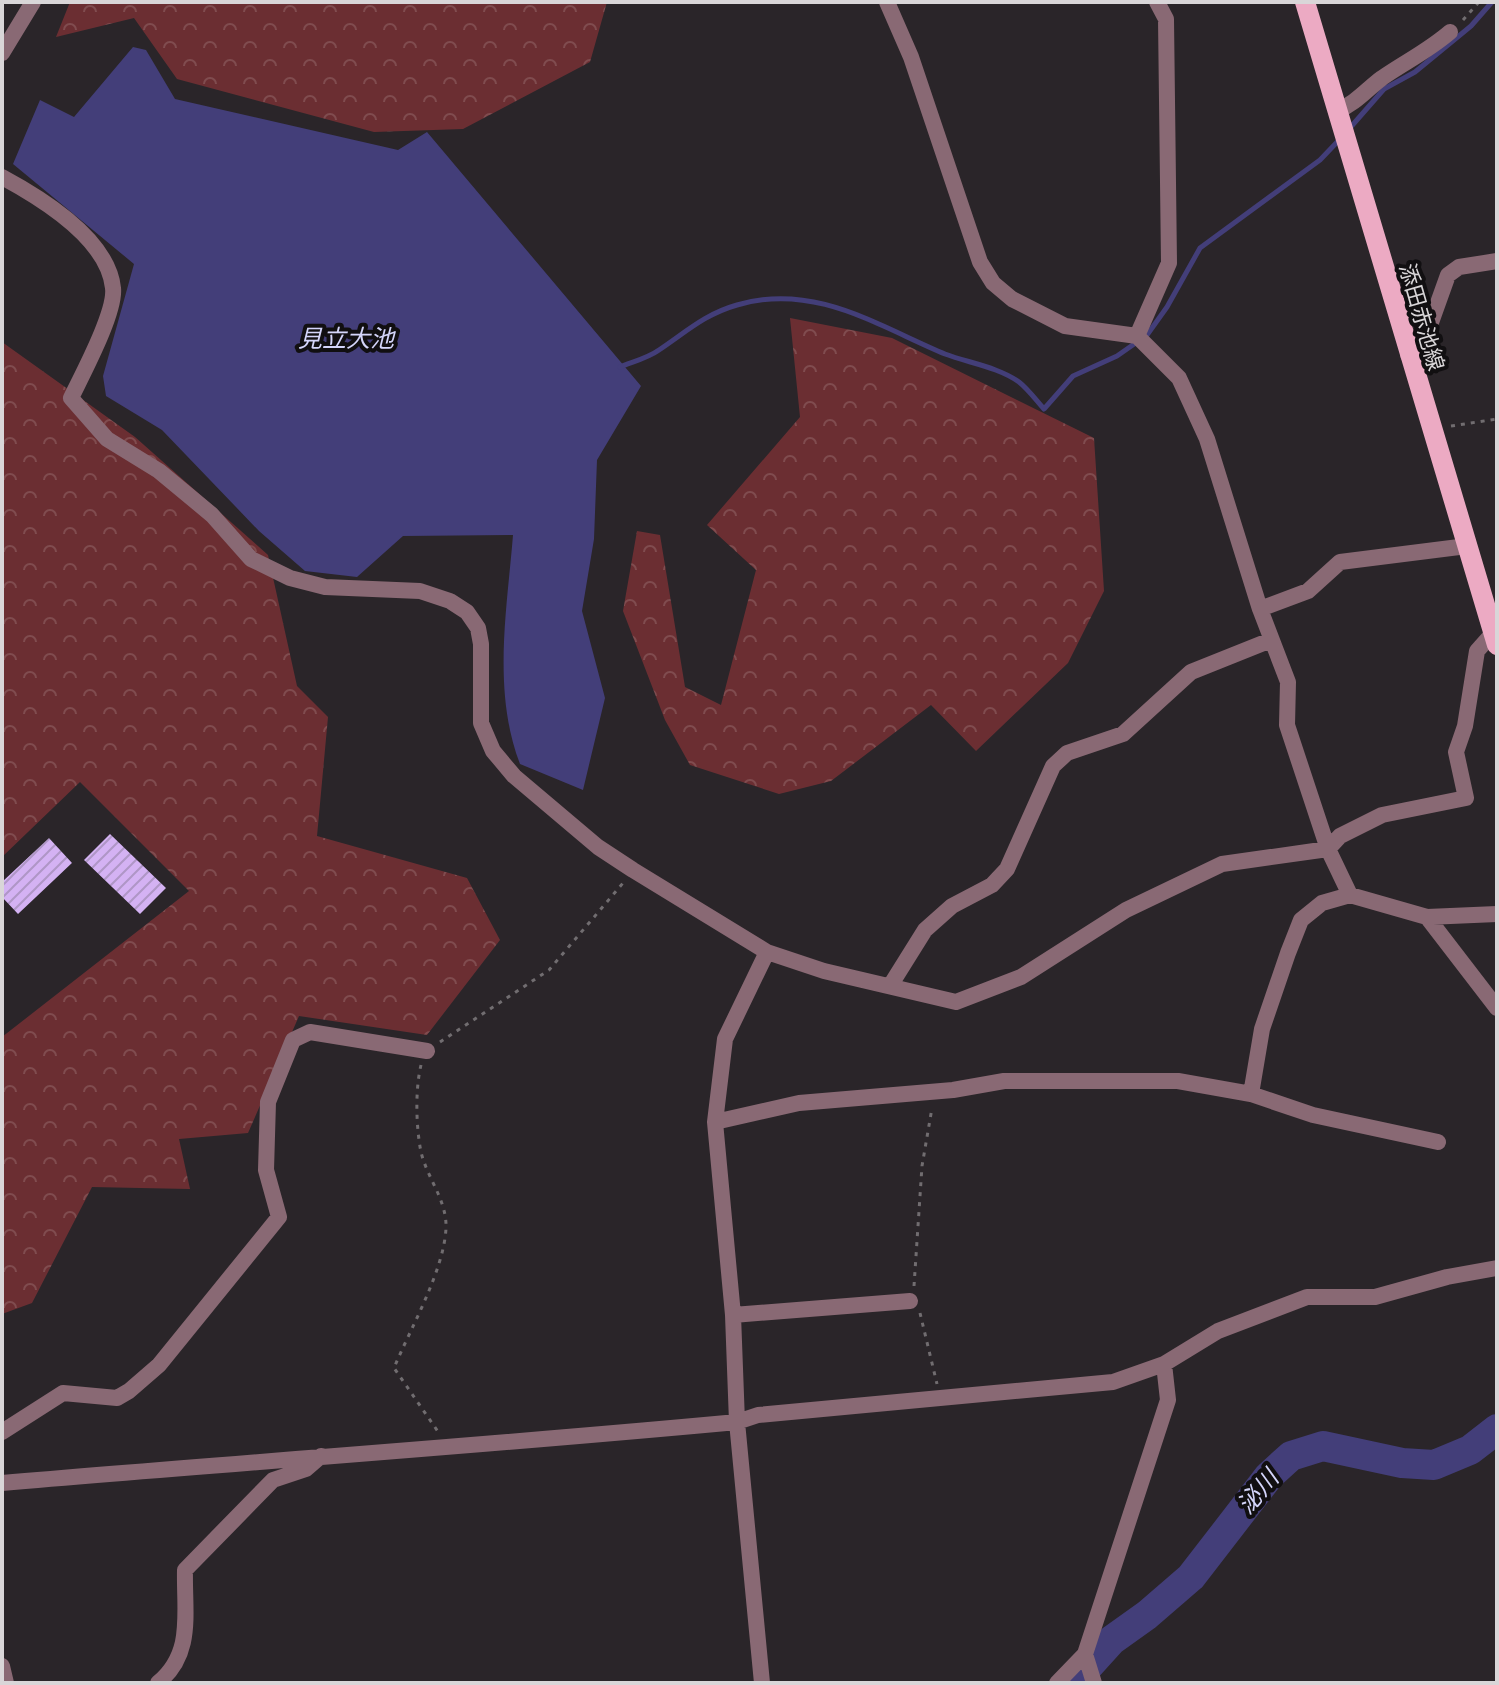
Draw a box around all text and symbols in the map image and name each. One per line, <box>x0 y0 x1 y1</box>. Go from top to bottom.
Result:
street label: 添田赤池線 <box>1393 260 1452 374</box>
water label: 見立大池 <box>298 322 396 354</box>
water label: 泌川 <box>1230 1460 1287 1520</box>

